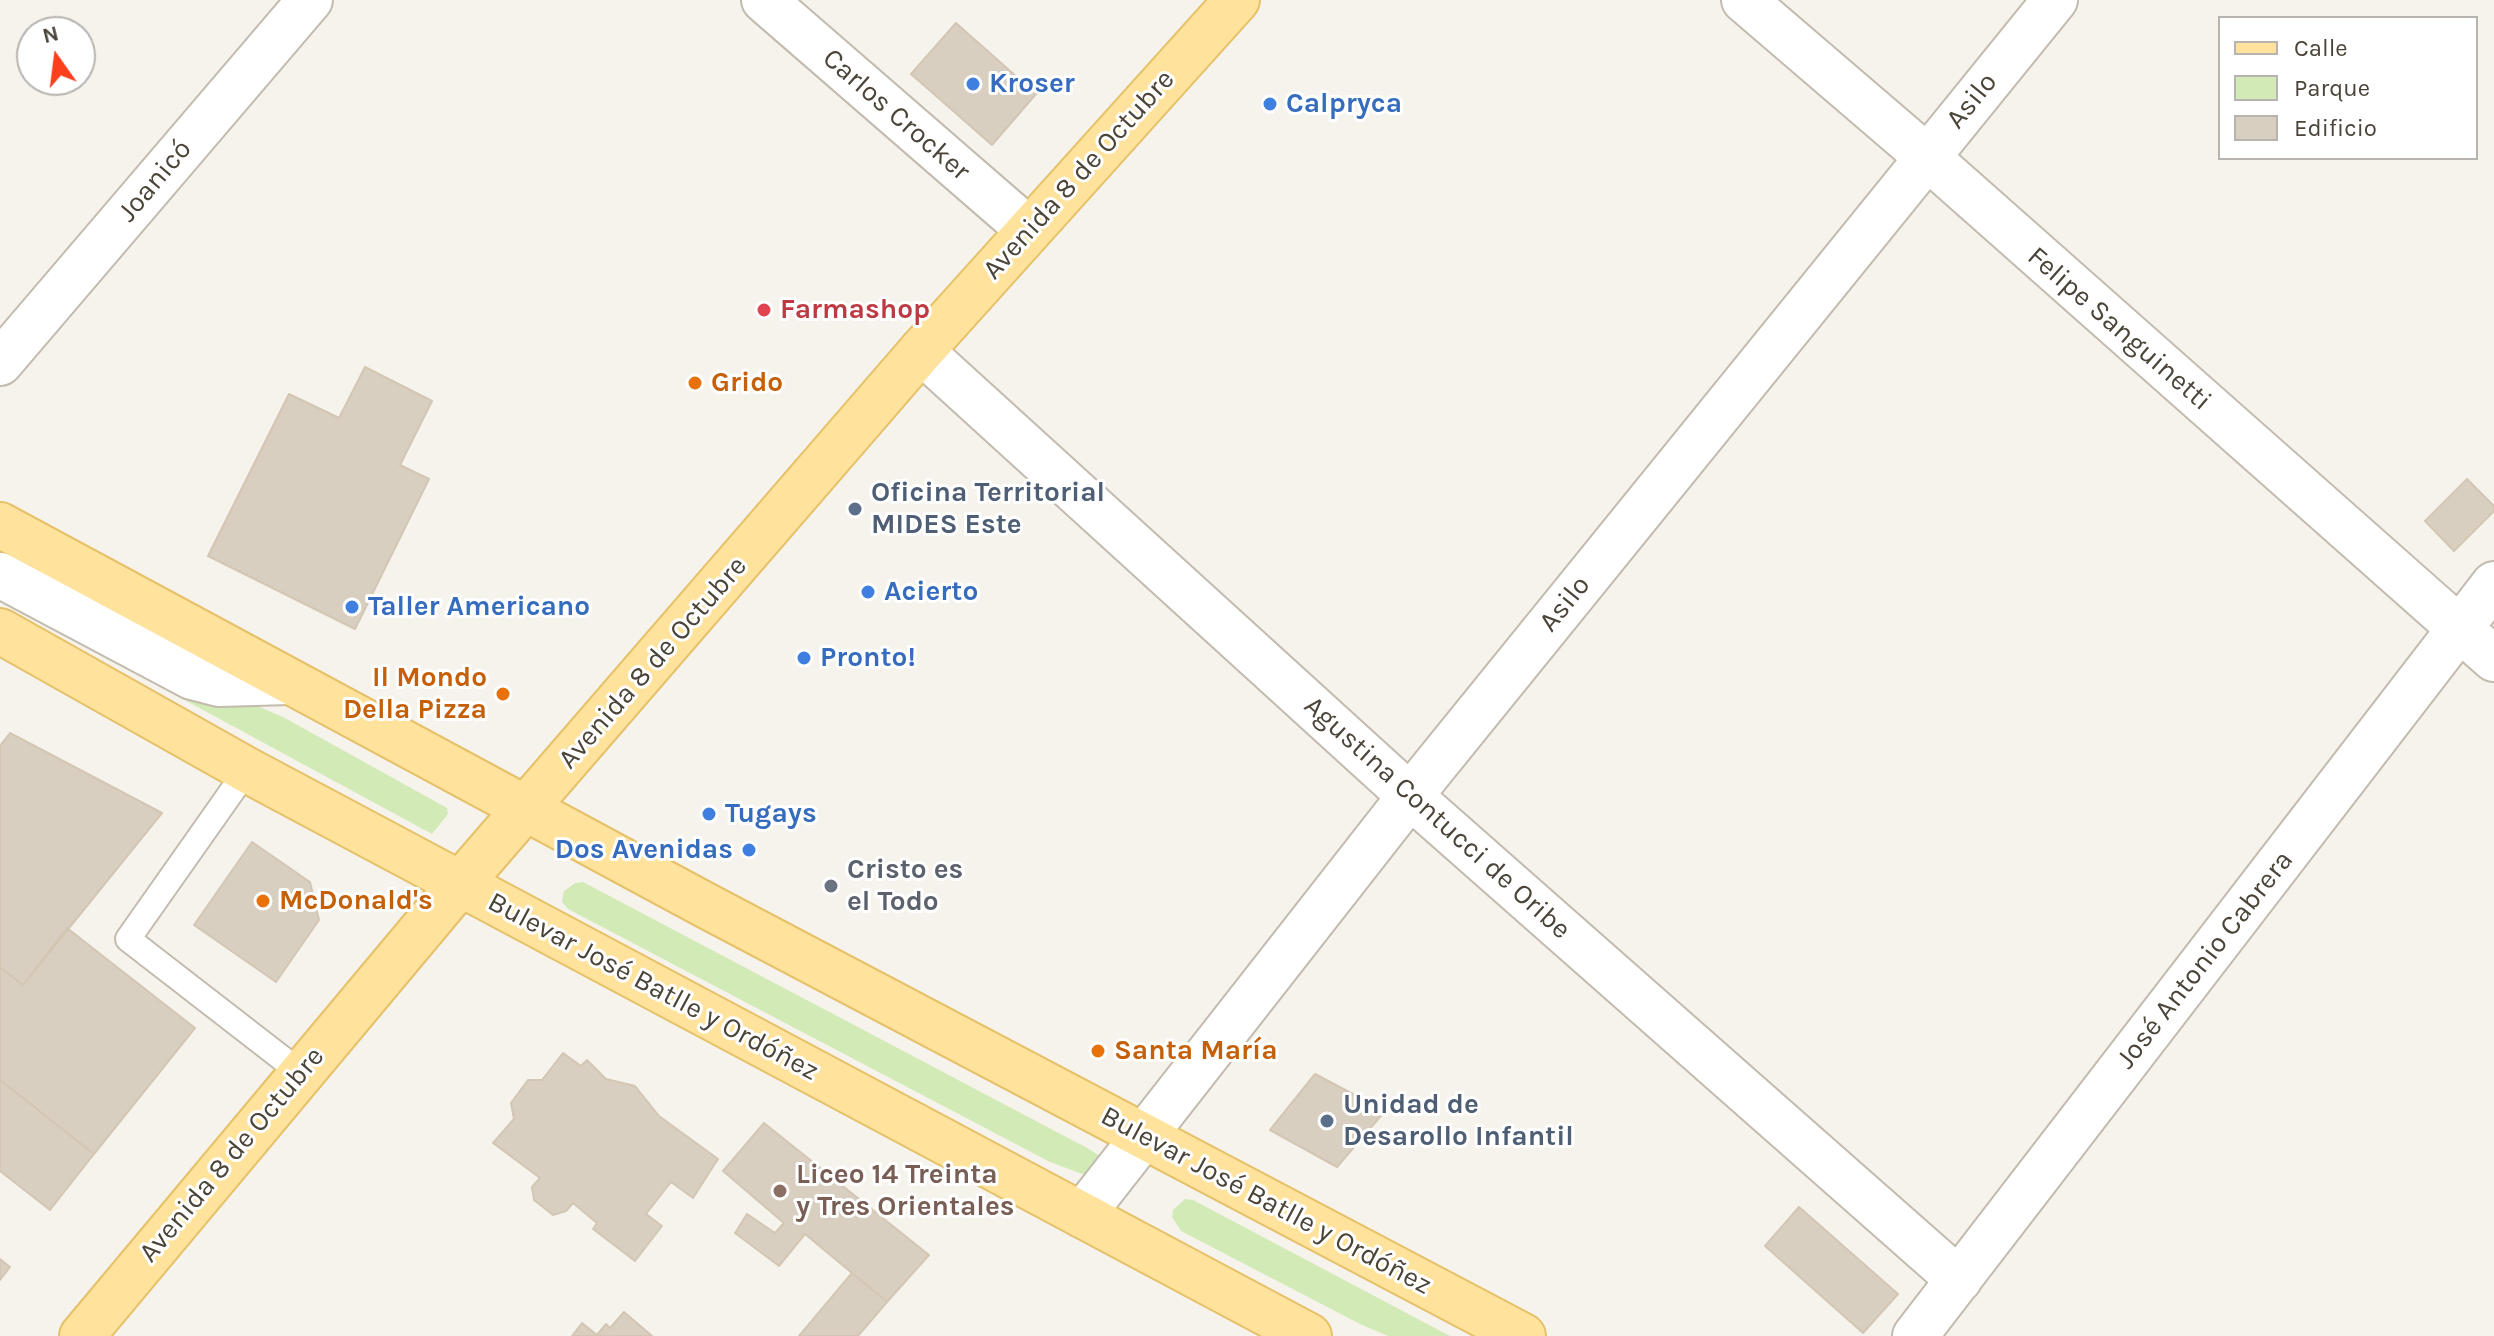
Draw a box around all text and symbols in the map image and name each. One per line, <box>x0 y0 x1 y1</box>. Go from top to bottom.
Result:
north arrow <box>16 16 96 96</box>
legend <box>2218 16 2478 160</box>
text: N <box>40 20 61 49</box>
text: Calle <box>2294 34 2348 62</box>
street label: Carlos Crocker <box>815 42 977 188</box>
street label: Avenida 8 de Octubre <box>976 63 1182 287</box>
street label: Asilo <box>1939 66 2005 136</box>
place label: Kroser <box>989 67 1075 101</box>
text: Parque <box>2294 74 2370 102</box>
marker: Kroser <box>964 75 982 93</box>
place label: Calpryca <box>1286 87 1402 121</box>
marker: Calpryca <box>1261 95 1279 113</box>
text: Edificio <box>2294 114 2377 142</box>
street label: Joanicó <box>111 133 199 229</box>
street label: Felipe Sanguinetti <box>2020 240 2218 418</box>
place label: Farmashop <box>780 293 930 327</box>
marker: Farmashop <box>755 301 773 319</box>
place label: Grido <box>711 366 783 400</box>
marker: Grido <box>686 374 704 392</box>
place label: Oficina Territorial MIDES Este <box>871 476 1105 542</box>
marker: Oficina Territorial MIDES Este <box>846 500 864 518</box>
street label: Avenida 8 de Octubre <box>552 550 754 776</box>
street label: Asilo <box>1532 569 1598 639</box>
place label: Acierto <box>884 575 978 609</box>
marker: Acierto <box>859 583 877 601</box>
place label: Taller Americano <box>368 590 590 624</box>
marker: Taller Americano <box>343 598 361 616</box>
place label: Pronto! <box>820 641 916 675</box>
marker: Pronto! <box>795 649 813 667</box>
place label: Il Mondo Della Pizza <box>343 661 487 727</box>
marker: Il Mondo Della Pizza <box>494 685 512 703</box>
street label: Agustina Contucci de Oribe <box>1297 689 1577 947</box>
place label: Tugays <box>725 797 817 831</box>
marker: Tugays <box>700 805 718 823</box>
place label: Dos Avenidas <box>555 833 733 867</box>
marker: Dos Avenidas <box>740 841 758 859</box>
street label: José Antonio Cabrera <box>2109 844 2301 1076</box>
place label: Cristo es el Todo <box>847 853 963 919</box>
marker: Cristo es el Todo <box>822 877 840 895</box>
place label: McDonald's <box>279 884 433 918</box>
street label: Bulevar José Batlle y Ordóñez <box>482 885 824 1089</box>
marker: McDonald's <box>254 892 272 910</box>
place label: Santa María <box>1114 1034 1278 1068</box>
street label: Avenida 8 de Octubre <box>132 1041 332 1269</box>
marker: Santa María <box>1089 1042 1107 1060</box>
place label: Unidad de Desarollo Infantil <box>1343 1088 1574 1154</box>
street label: Bulevar José Batlle y Ordóñez <box>1095 1099 1437 1303</box>
marker: Unidad de Desarollo Infantil <box>1318 1112 1336 1130</box>
place label: Liceo 14 Treinta y Tres Orientales <box>796 1158 1014 1224</box>
marker: Liceo 14 Treinta y Tres Orientales <box>771 1182 789 1200</box>

